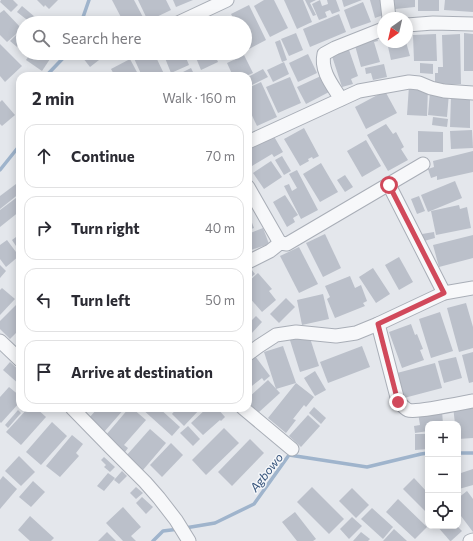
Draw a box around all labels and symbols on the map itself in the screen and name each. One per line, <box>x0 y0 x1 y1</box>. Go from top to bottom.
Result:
north arrow <box>377 12 413 48</box>
route start <box>380 176 398 194</box>
route end <box>389 393 407 411</box>
water label: Agbowo <box>246 450 285 495</box>

